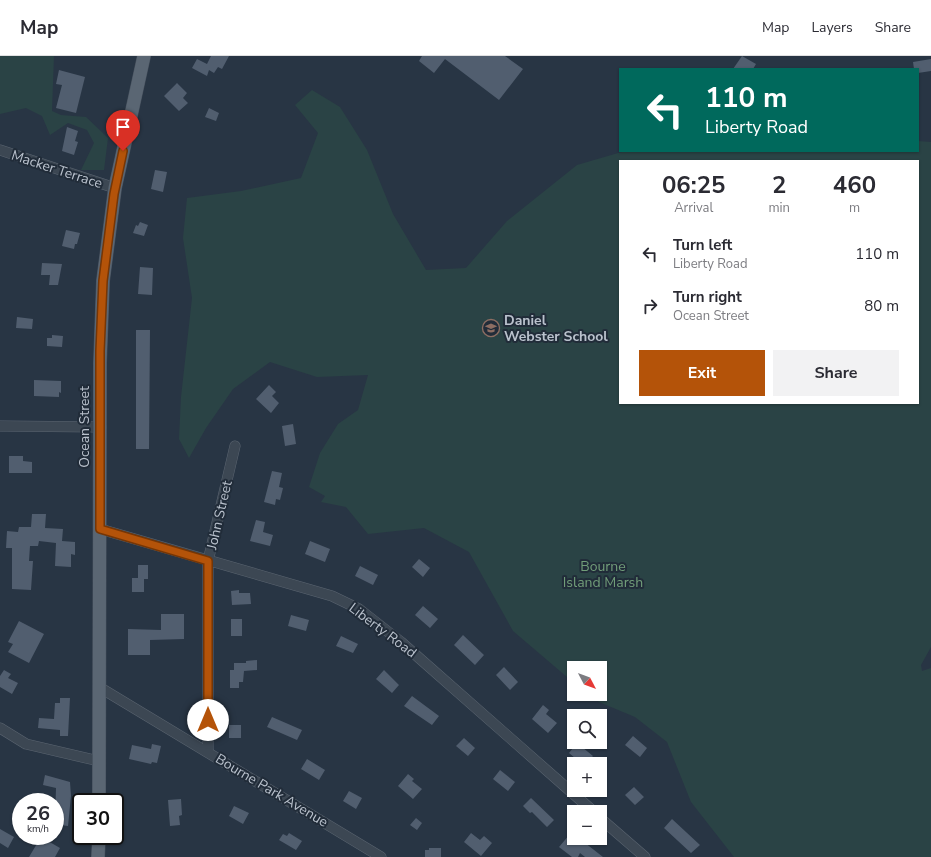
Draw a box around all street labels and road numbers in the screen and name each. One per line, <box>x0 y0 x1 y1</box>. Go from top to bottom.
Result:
street label: Macker Terrace <box>9 146 105 193</box>
street label: Ocean Street <box>75 386 94 468</box>
street label: John Street <box>202 479 237 552</box>
street label: Liberty Road <box>345 599 420 662</box>
street label: Bourne Park Avenue <box>212 749 332 832</box>

